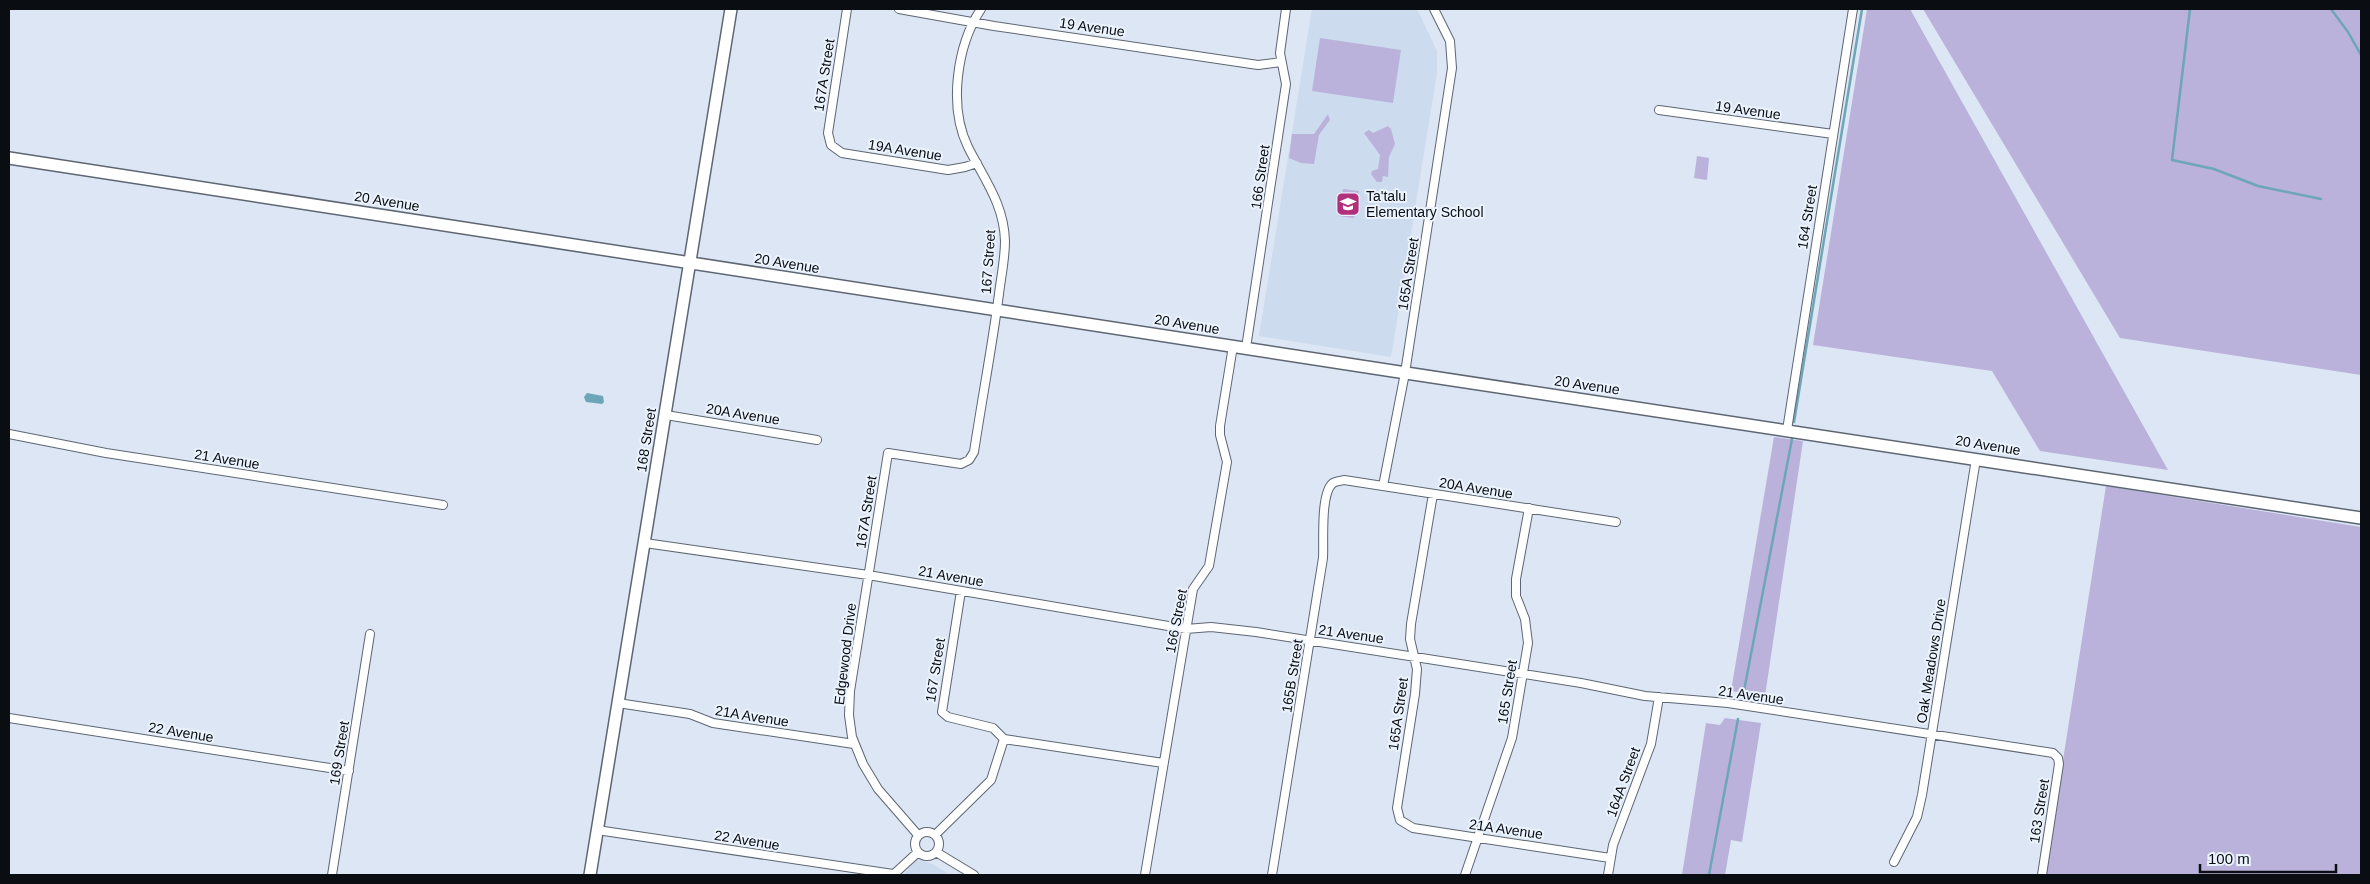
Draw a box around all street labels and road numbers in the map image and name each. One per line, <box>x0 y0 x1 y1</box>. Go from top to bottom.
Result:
street label: 19 Avenue <box>1058 14 1126 40</box>
street label: 167A Street <box>810 38 838 112</box>
street label: 19 Avenue <box>1714 97 1782 123</box>
street label: 19A Avenue <box>867 136 943 164</box>
street label: 166 Street <box>1248 144 1272 210</box>
street label: 164 Street <box>1794 184 1820 250</box>
street label: 20 Avenue <box>353 188 421 214</box>
street label: 167 Street <box>978 229 998 295</box>
street label: 165A Street <box>1394 237 1422 311</box>
street label: 20 Avenue <box>753 250 821 276</box>
street label: 20 Avenue <box>1153 311 1221 337</box>
street label: 20 Avenue <box>1553 372 1621 398</box>
street label: 20A Avenue <box>705 400 781 428</box>
street label: 168 Street <box>633 407 659 473</box>
street label: 20 Avenue <box>1954 432 2022 458</box>
street label: 21 Avenue <box>193 446 261 472</box>
street label: 20A Avenue <box>1438 474 1514 502</box>
street label: 167A Street <box>852 475 880 549</box>
street label: 21 Avenue <box>917 562 985 590</box>
street label: 166 Street <box>1162 588 1190 654</box>
street label: Oak Meadows Drive <box>1913 597 1949 724</box>
street label: Edgewood Drive <box>831 602 859 706</box>
street label: 21 Avenue <box>1317 621 1385 647</box>
street label: 167 Street <box>922 637 948 703</box>
street label: 165B Street <box>1278 638 1306 714</box>
street label: 165 Street <box>1494 659 1520 725</box>
street label: 165A Street <box>1385 677 1411 751</box>
street label: 21 Avenue <box>1717 682 1785 708</box>
street label: 21A Avenue <box>714 702 790 730</box>
street label: 22 Avenue <box>147 719 215 745</box>
street label: 169 Street <box>326 720 352 786</box>
street label: 164A Street <box>1603 745 1643 819</box>
street label: 163 Street <box>2026 778 2052 844</box>
street label: 21A Avenue <box>1468 816 1544 842</box>
street label: 22 Avenue <box>713 827 781 853</box>

